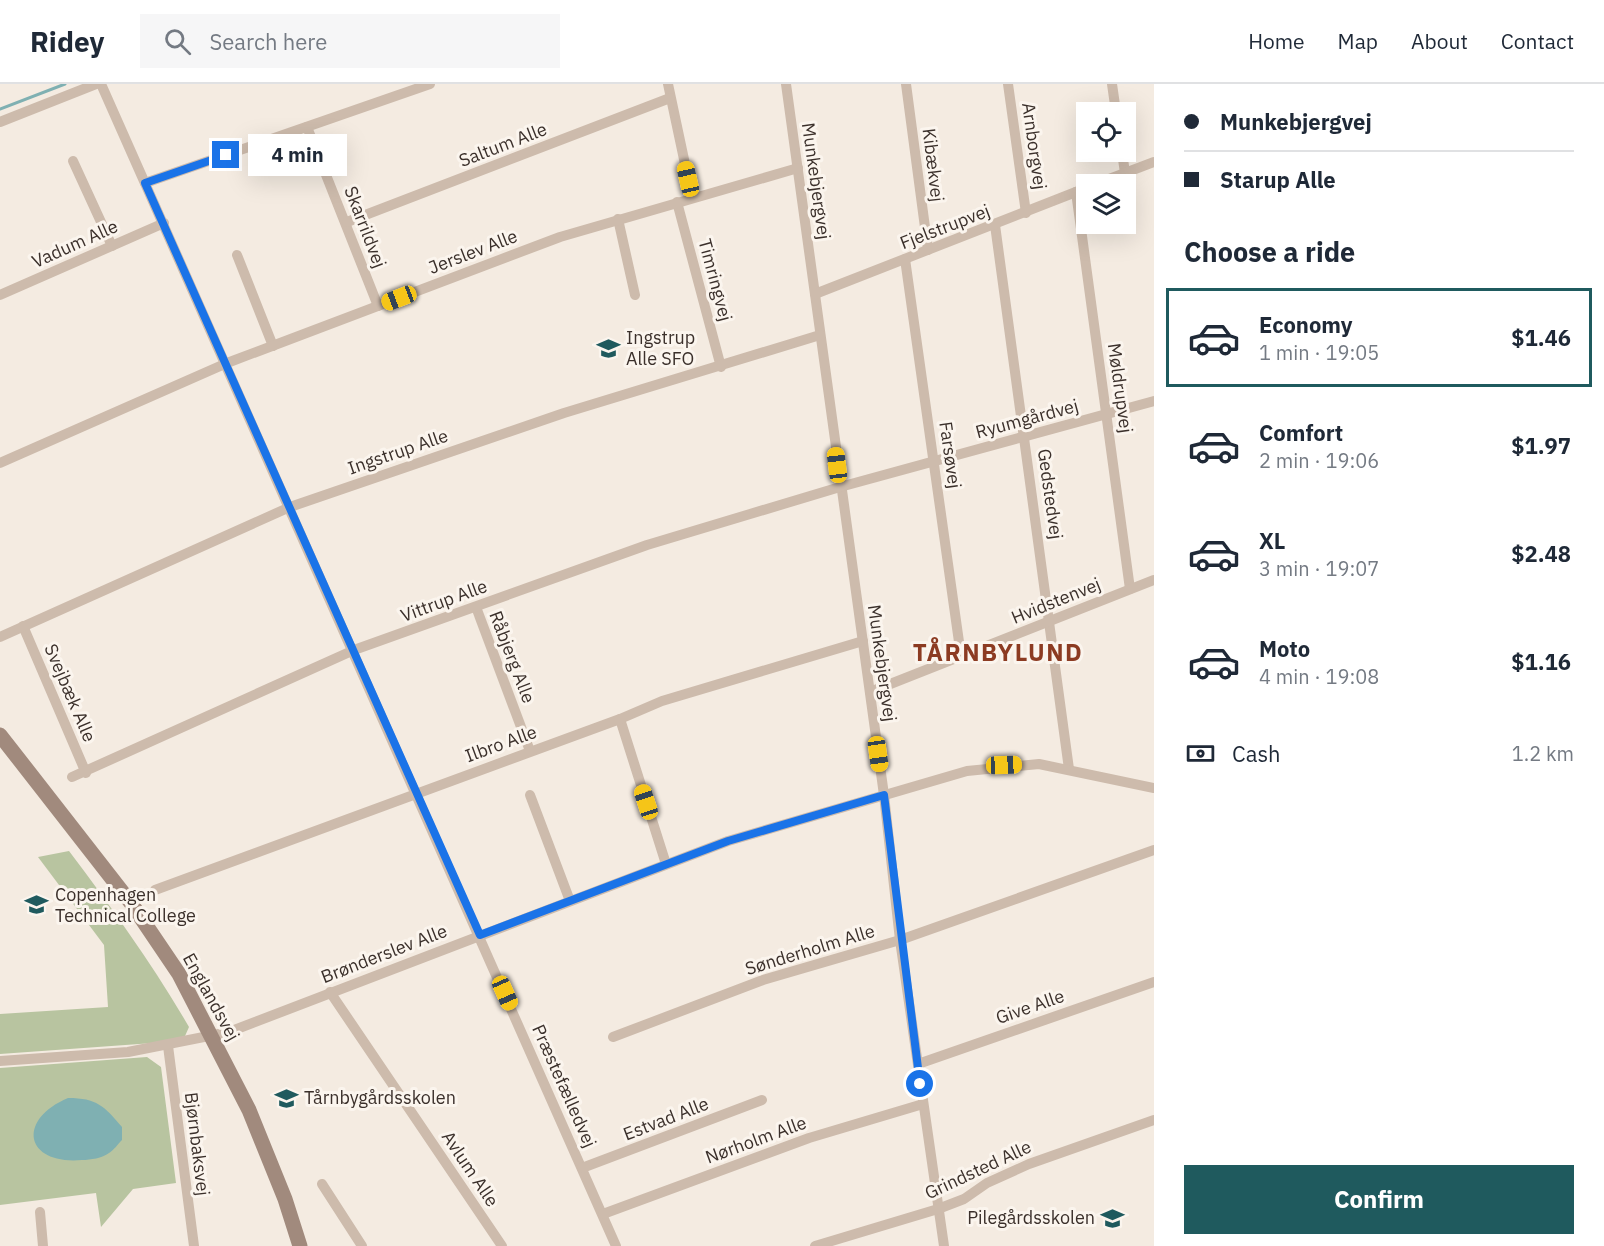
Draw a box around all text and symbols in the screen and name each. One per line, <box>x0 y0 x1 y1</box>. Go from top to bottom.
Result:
search box <box>140 14 560 68</box>
text: Ridey <box>30 23 104 60</box>
icon: search <box>161 25 194 58</box>
text: Search here <box>209 27 327 56</box>
text: Home <box>1248 27 1305 55</box>
text: Map <box>1338 27 1378 55</box>
text: About <box>1411 27 1468 55</box>
text: Contact <box>1501 27 1574 55</box>
street label: Arnborgvej <box>1017 101 1052 191</box>
map controls <box>1076 102 1136 234</box>
button: locate <box>1076 102 1136 162</box>
text: Munkebjergvej <box>1220 107 1372 136</box>
street label: Saltum Alle <box>456 117 550 172</box>
street label: Munkebjergvej <box>797 121 836 241</box>
street label: Kibækvej <box>918 127 949 203</box>
callout: 4 min <box>247 134 346 176</box>
route end <box>212 141 239 168</box>
text: 4 min <box>271 141 324 168</box>
car <box>675 159 701 199</box>
text: Starup Alle <box>1220 165 1336 194</box>
button: layers <box>1076 174 1136 234</box>
street label: Skarrildvej <box>339 183 392 271</box>
street label: Fjelstrupvej <box>897 199 993 254</box>
street label: Vadum Alle <box>28 214 121 273</box>
street label: Jerslev Alle <box>425 224 521 279</box>
text: Choose a ride <box>1184 234 1355 269</box>
street label: Timringvej <box>693 236 738 324</box>
car <box>379 283 419 313</box>
text: Economy <box>1259 310 1353 339</box>
icon: car <box>1187 311 1241 365</box>
text: $1.46 <box>1511 323 1571 352</box>
place label: Ingstrup Alle SFO <box>626 326 695 370</box>
school or university icon: Ingstrup Alle SFO <box>595 335 621 361</box>
text: 1 min · 19:05 <box>1259 339 1379 366</box>
street label: Møldrupvej <box>1103 342 1138 434</box>
street label: Ryumgårdvej <box>973 394 1081 443</box>
text: Comfort <box>1259 418 1343 447</box>
icon: car <box>1187 419 1241 473</box>
street label: Farsøvej <box>934 420 967 490</box>
street label: Ingstrup Alle <box>345 424 451 479</box>
text: $1.97 <box>1511 431 1571 460</box>
car <box>826 446 848 484</box>
street label: Gedstedvej <box>1033 447 1068 541</box>
text: 2 min · 19:06 <box>1259 447 1379 474</box>
text: XL <box>1259 526 1285 555</box>
icon: car <box>1187 527 1241 581</box>
text: $2.48 <box>1511 539 1571 568</box>
text: 3 min · 19:07 <box>1259 555 1379 582</box>
street label: Hvidstenvej <box>1008 572 1104 629</box>
street label: Vittrup Alle <box>397 574 490 627</box>
street label: Munkebjergvej <box>863 603 902 723</box>
street label: Råbjerg Alle <box>484 607 541 706</box>
text: Moto <box>1259 634 1310 663</box>
icon: car <box>1187 635 1241 689</box>
district label: TÅRNBYLUND <box>913 636 1083 668</box>
street label: Svejbæk Alle <box>39 640 101 745</box>
text: $1.16 <box>1511 647 1571 676</box>
text: 4 min · 19:08 <box>1259 663 1379 690</box>
street label: Ilbro Alle <box>462 720 540 767</box>
car <box>867 735 889 773</box>
icon: cash <box>1184 737 1217 770</box>
text: Cash <box>1232 739 1281 768</box>
text: 1.2 km <box>1512 740 1574 767</box>
car <box>986 755 1022 775</box>
car <box>632 782 660 822</box>
place label: Copenhagen Technical College <box>55 883 196 927</box>
school or university icon: Copenhagen Technical College <box>24 892 50 918</box>
street label: Brønderslev Alle <box>317 919 450 988</box>
street label: Sønderholm Alle <box>742 919 877 980</box>
street label: Englandsvej <box>178 949 245 1045</box>
car <box>489 973 521 1013</box>
street label: Give Alle <box>993 984 1067 1029</box>
street label: Præstefælledvej <box>527 1021 602 1151</box>
route start <box>906 1070 933 1097</box>
school or university icon: Tårnbygårdsskolen <box>273 1085 299 1111</box>
place label: Tårnbygårdsskolen <box>304 1086 456 1109</box>
street label: Bjørnbaksvej <box>180 1091 215 1197</box>
street label: Estvad Alle <box>620 1092 712 1145</box>
street label: Nørholm Alle <box>702 1111 810 1168</box>
street label: Avlum Alle <box>437 1127 504 1211</box>
street label: Grindsted Alle <box>921 1135 1035 1204</box>
button: Confirm <box>1184 1165 1574 1234</box>
school or university icon: Pilegårdsskolen <box>1100 1205 1126 1231</box>
place label: Pilegårdsskolen <box>967 1206 1095 1229</box>

